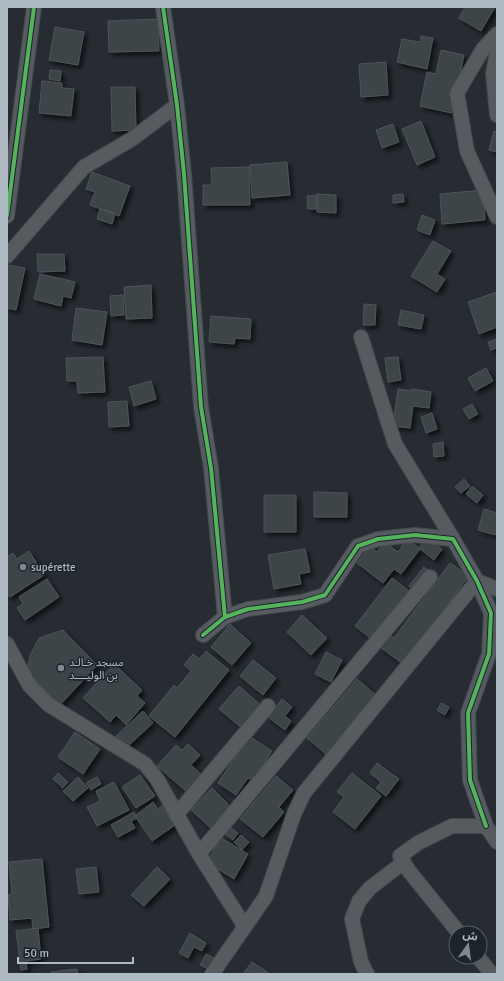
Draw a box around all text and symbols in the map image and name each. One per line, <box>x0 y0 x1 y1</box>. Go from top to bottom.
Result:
place label: supérette <box>31 561 76 574</box>
marker: supérette <box>18 562 28 572</box>
place label: مسجد خـالـد بن الوليــــد <box>69 656 124 682</box>
marker: مسجد خـالـد بن الوليــــد <box>56 663 66 673</box>
north arrow <box>448 925 488 965</box>
text: ش <box>461 928 479 944</box>
scale bar <box>18 939 133 965</box>
text: 50 m <box>24 946 49 961</box>

